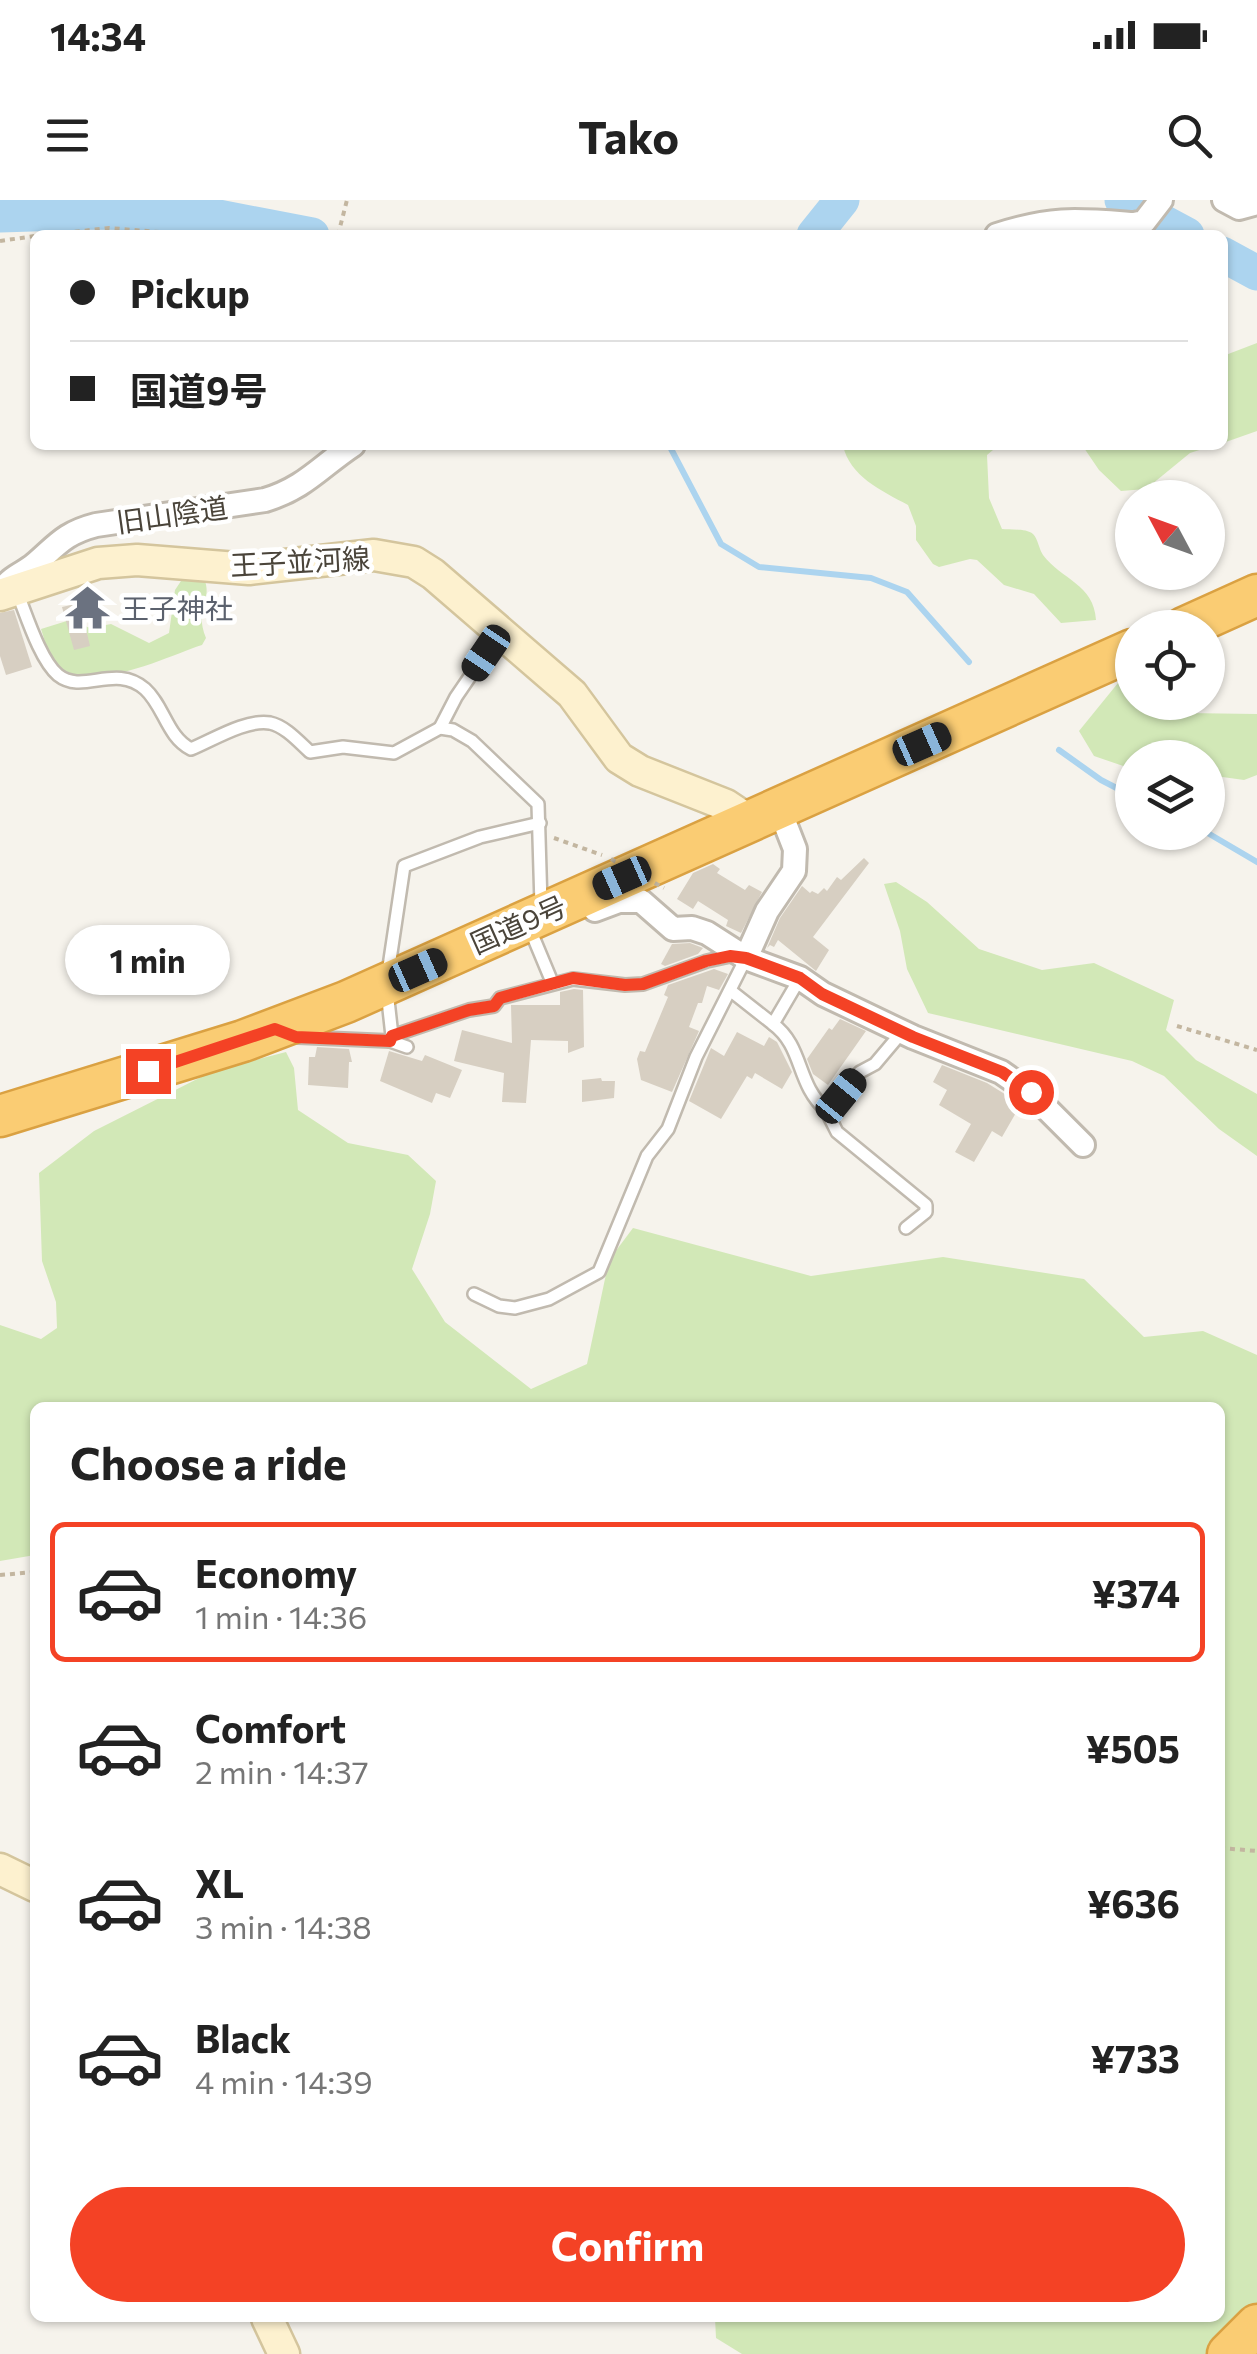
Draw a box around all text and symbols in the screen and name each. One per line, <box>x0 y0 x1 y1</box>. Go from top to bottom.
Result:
text: 14:34 <box>50 12 146 59</box>
icon: menu <box>40 108 95 163</box>
text: Tako <box>578 108 679 163</box>
icon: search <box>1162 108 1217 163</box>
text: Pickup <box>130 269 250 316</box>
text: 国道9号 <box>130 366 267 413</box>
north arrow <box>1115 480 1225 590</box>
map controls <box>1115 480 1225 850</box>
street label: 旧山陰道 <box>114 489 230 539</box>
street label: 王子並河線 <box>229 540 371 582</box>
temple icon: 王子神社 <box>64 584 112 632</box>
place label: 王子神社 <box>121 591 233 625</box>
button: locate <box>1115 610 1225 720</box>
car <box>457 620 515 686</box>
car <box>888 718 956 770</box>
button: layers <box>1115 740 1225 850</box>
car <box>588 852 656 904</box>
street label: 国道9号 <box>465 888 571 960</box>
callout: 1 min <box>66 926 230 996</box>
text: 1 min <box>110 940 185 980</box>
car <box>384 944 452 996</box>
route end <box>126 1049 171 1094</box>
car <box>810 1063 872 1129</box>
route start <box>1009 1070 1054 1115</box>
text: Choose a ride <box>70 1434 347 1489</box>
icon: car <box>75 1547 165 1637</box>
text: Economy <box>195 1549 357 1596</box>
text: ¥374 <box>1092 1569 1180 1616</box>
text: 1 min · 14:36 <box>195 1596 367 1636</box>
icon: car <box>75 1702 165 1792</box>
text: Comfort <box>195 1704 346 1751</box>
text: ¥505 <box>1086 1724 1180 1771</box>
text: 2 min · 14:37 <box>195 1751 369 1791</box>
icon: car <box>75 1857 165 1947</box>
text: XL <box>195 1859 244 1906</box>
text: ¥636 <box>1087 1879 1180 1926</box>
text: 3 min · 14:38 <box>195 1906 372 1946</box>
icon: car <box>75 2012 165 2102</box>
text: Black <box>195 2014 291 2061</box>
text: ¥733 <box>1090 2034 1180 2081</box>
text: 4 min · 14:39 <box>195 2061 373 2101</box>
button: Confirm <box>70 2187 1185 2302</box>

